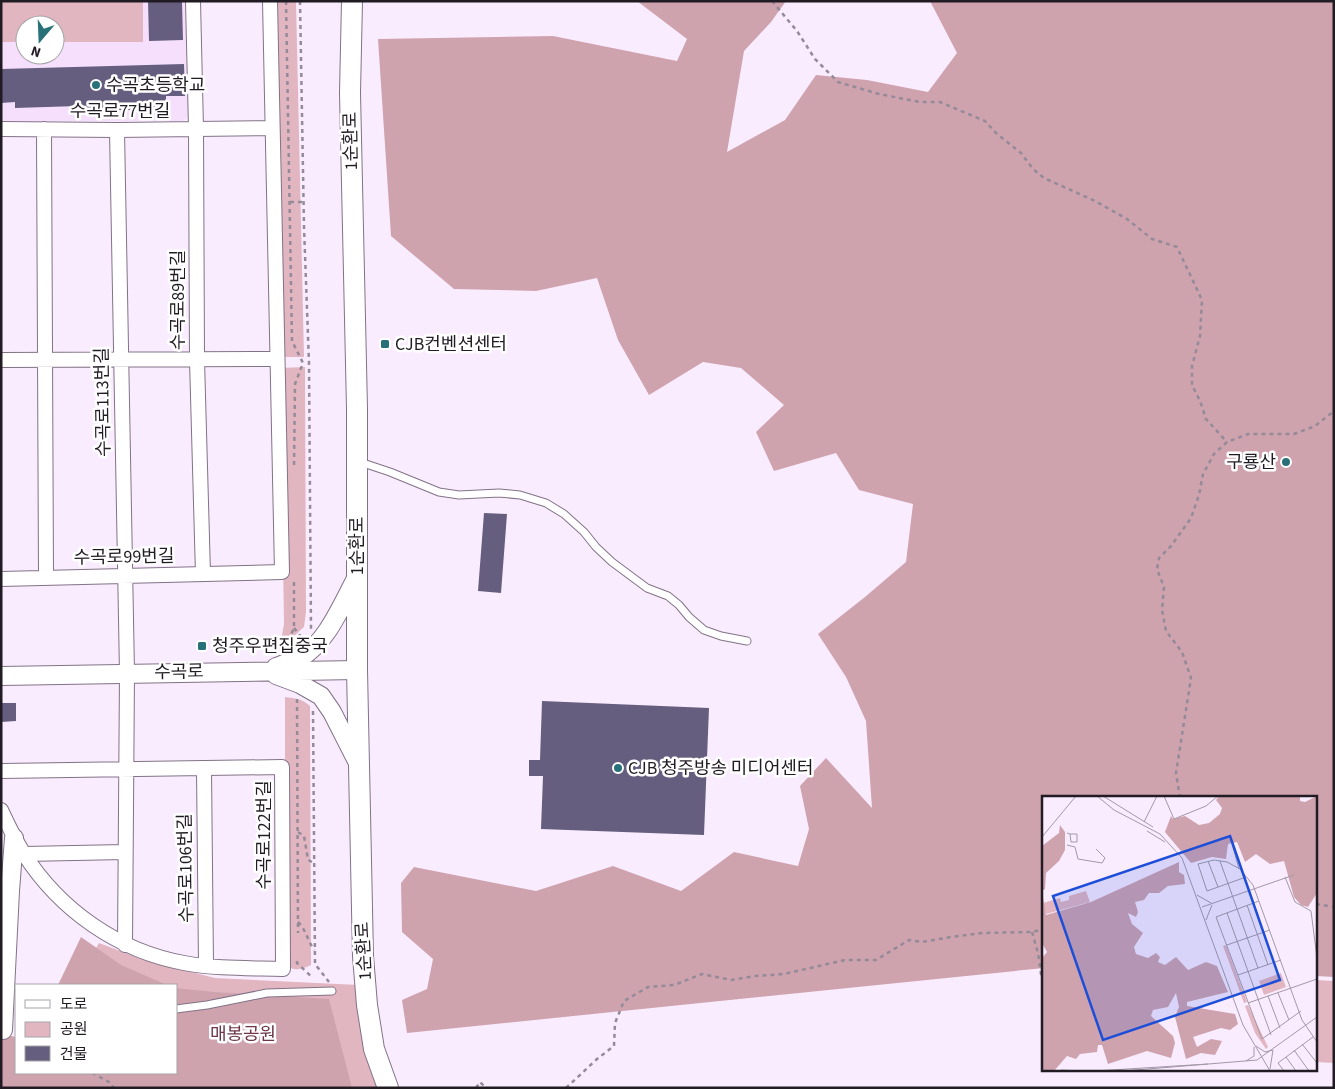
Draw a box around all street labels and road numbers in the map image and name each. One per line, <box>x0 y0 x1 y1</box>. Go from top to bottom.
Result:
street label: 수곡로77번길 <box>70 99 170 124</box>
street label: 1순환로 <box>338 111 364 171</box>
street label: 수곡로89번길 <box>166 250 191 350</box>
street label: 수곡로113번길 <box>90 347 116 457</box>
street label: 1순환로 <box>345 517 370 575</box>
street label: 수곡로99번길 <box>73 544 175 570</box>
street label: 수곡로 <box>154 659 204 685</box>
street label: 수곡로122번길 <box>252 780 277 890</box>
street label: 수곡로106번길 <box>173 813 199 923</box>
street label: 1순환로 <box>350 921 378 981</box>

